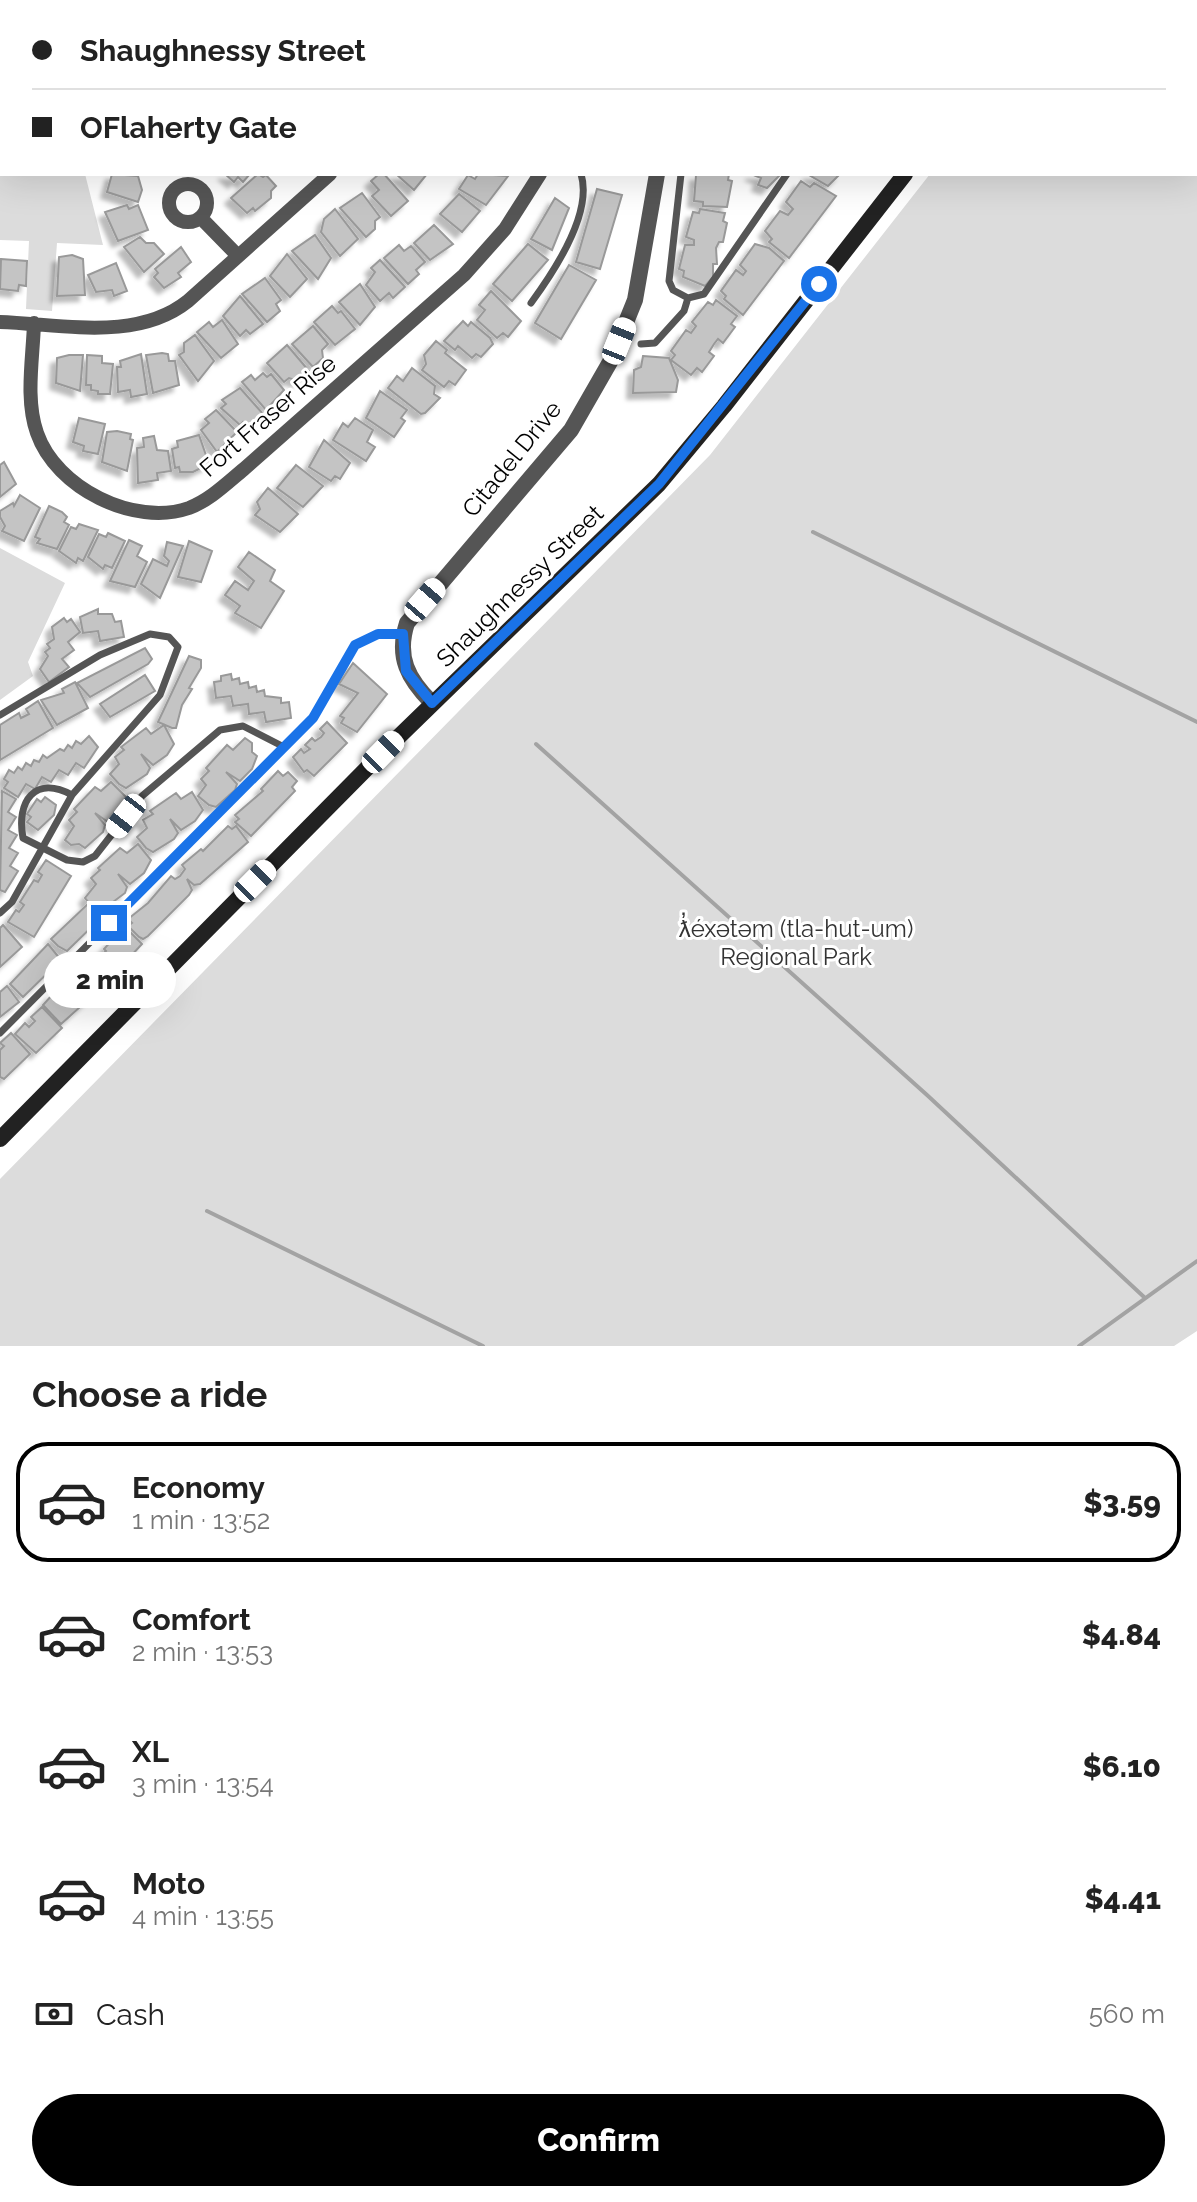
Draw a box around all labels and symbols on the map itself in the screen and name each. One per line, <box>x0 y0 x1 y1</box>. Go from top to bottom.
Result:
route start <box>801 266 837 302</box>
car <box>599 314 639 368</box>
street label: Fort Fraser Rise <box>194 349 342 483</box>
street label: Citadel Drive <box>456 395 567 523</box>
street label: Shaughnessy Street <box>430 499 609 673</box>
car <box>400 574 450 626</box>
car <box>358 727 408 777</box>
car <box>102 790 150 842</box>
car <box>230 856 280 906</box>
route end <box>91 905 127 941</box>
park label: ƛ̓éxətəm (tla-hut-um) Regional Park <box>679 912 913 971</box>
callout: 2 min <box>43 951 175 1007</box>

